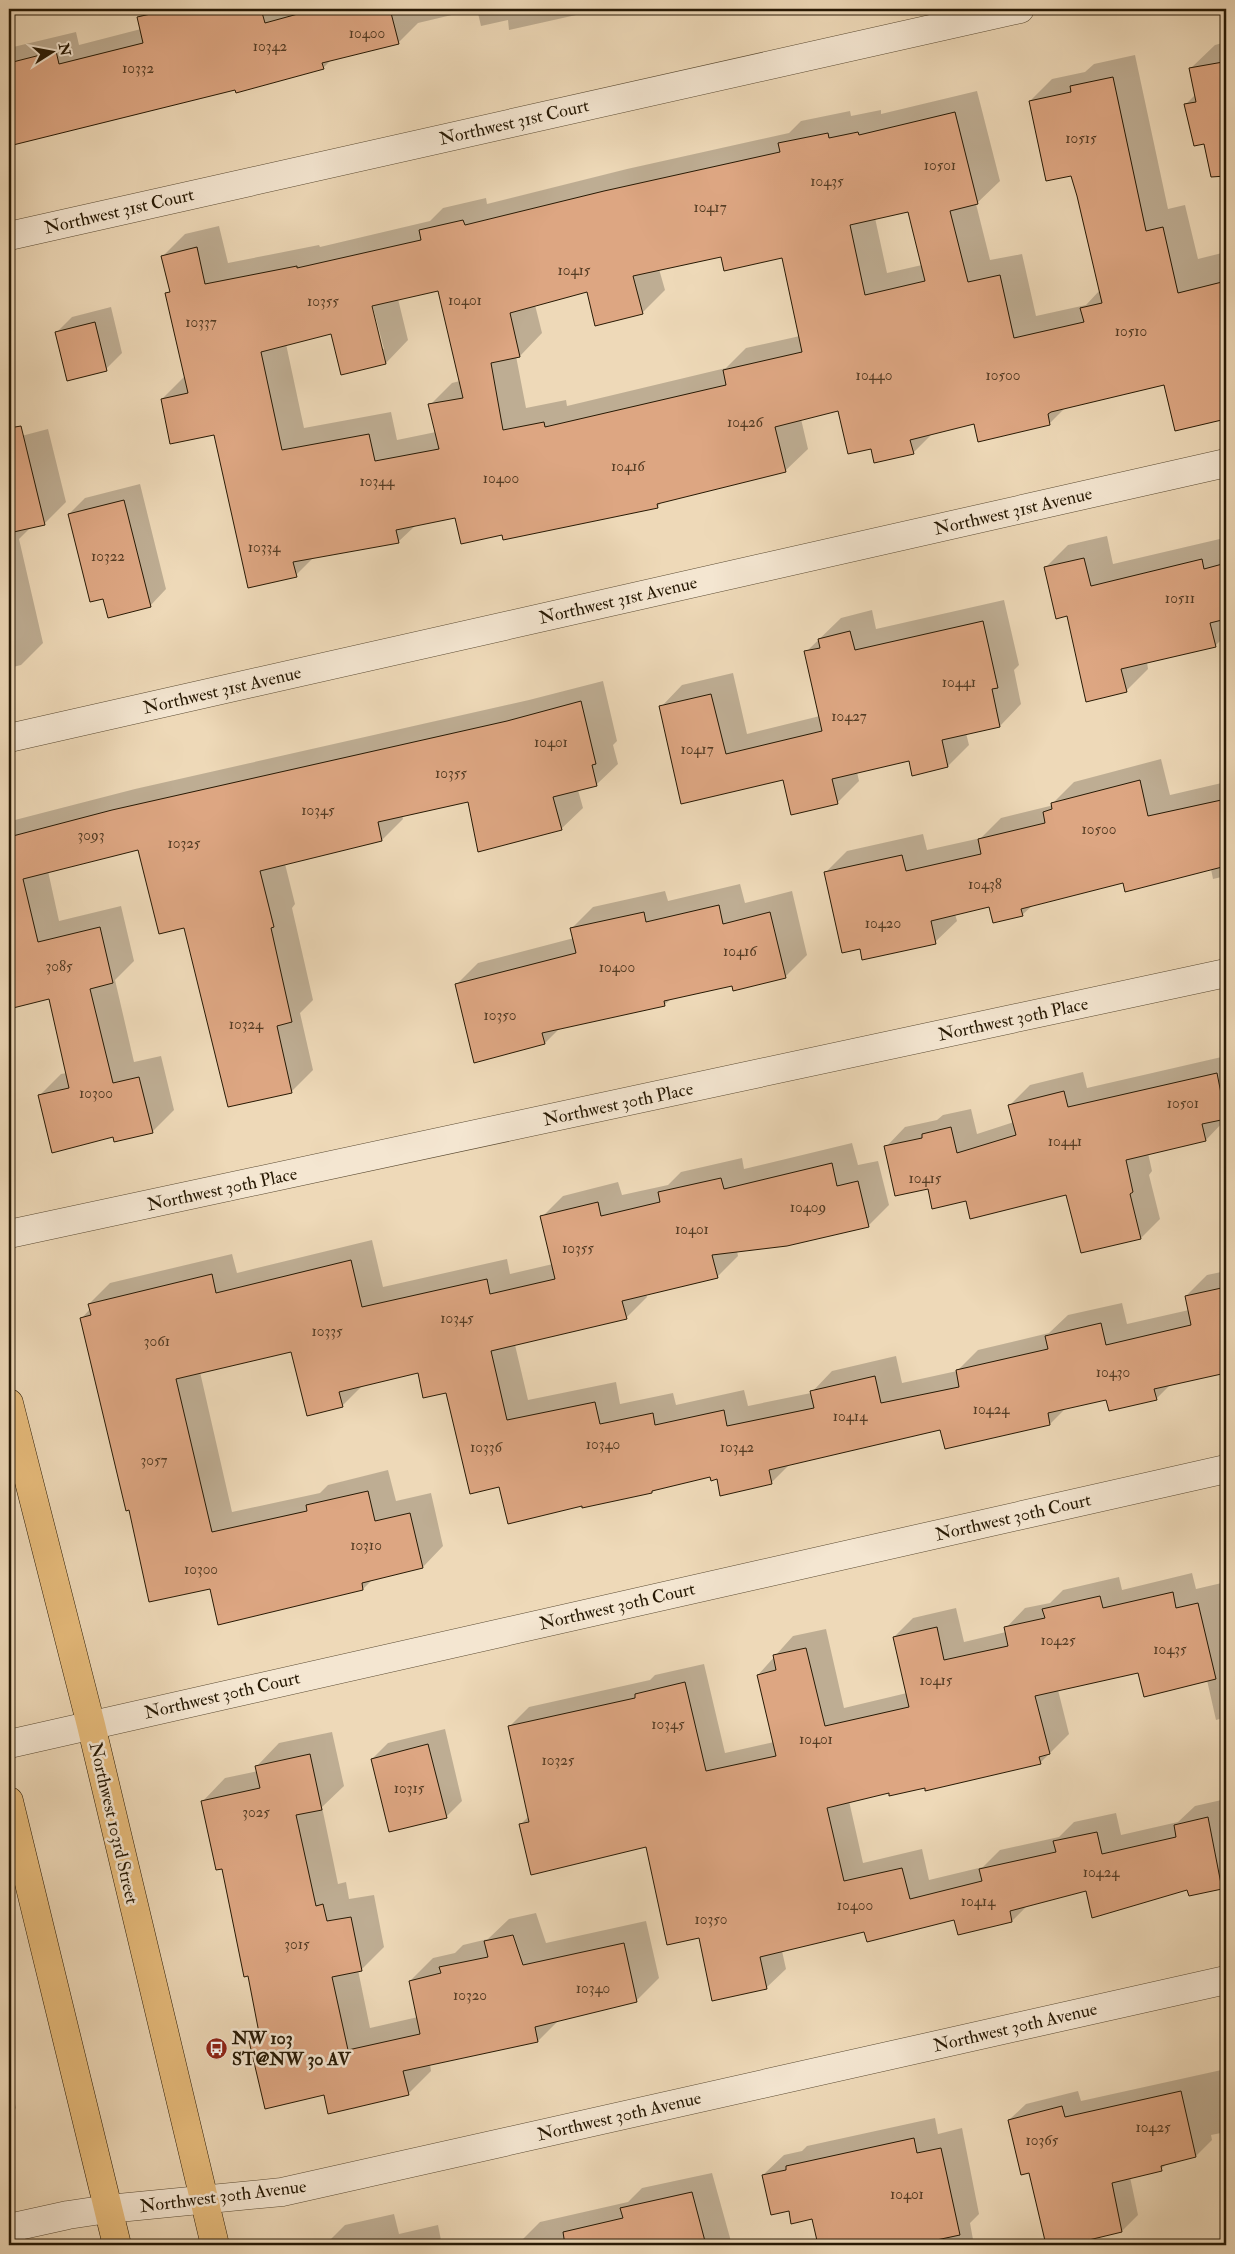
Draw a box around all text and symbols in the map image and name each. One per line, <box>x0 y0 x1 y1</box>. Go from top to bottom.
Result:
house number: 10400 <box>349 24 385 43</box>
north arrow <box>28 28 78 78</box>
house number: 10342 <box>253 37 288 56</box>
text: N <box>55 41 74 58</box>
house number: 10332 <box>122 59 154 78</box>
street label: Northwest 31st Court <box>437 94 592 151</box>
house number: 10515 <box>1065 129 1097 148</box>
house number: 10501 <box>924 156 956 175</box>
house number: 10435 <box>810 172 844 191</box>
street label: Northwest 31st Court <box>42 183 197 240</box>
house number: 10417 <box>693 198 727 217</box>
house number: 10415 <box>558 261 591 280</box>
house number: 10401 <box>448 291 482 310</box>
house number: 10355 <box>307 292 339 311</box>
house number: 10337 <box>185 313 217 332</box>
house number: 10510 <box>1115 322 1147 341</box>
house number: 10440 <box>856 366 892 385</box>
house number: 10500 <box>986 366 1020 385</box>
house number: 10426 <box>727 413 765 432</box>
house number: 10416 <box>611 457 646 476</box>
house number: 10400 <box>483 469 519 488</box>
house number: 10344 <box>360 472 395 491</box>
street label: Northwest 31st Avenue <box>932 482 1095 541</box>
house number: 10334 <box>248 538 281 557</box>
house number: 10322 <box>91 547 125 566</box>
street label: Northwest 31st Avenue <box>537 571 700 630</box>
house number: 10511 <box>1165 589 1195 608</box>
street label: Northwest 31st Avenue <box>141 661 304 720</box>
house number: 10441 <box>942 673 976 692</box>
house number: 10427 <box>831 707 867 726</box>
house number: 10401 <box>534 733 568 752</box>
house number: 10417 <box>680 740 714 759</box>
house number: 10355 <box>435 764 467 783</box>
house number: 10345 <box>301 801 335 820</box>
house number: 10500 <box>1082 820 1116 839</box>
house number: 3093 <box>78 826 104 845</box>
house number: 10325 <box>168 834 201 853</box>
house number: 10438 <box>968 875 1002 894</box>
house number: 10420 <box>865 914 901 933</box>
house number: 10416 <box>723 942 758 961</box>
house number: 3085 <box>45 957 73 976</box>
house number: 10400 <box>599 958 635 977</box>
street label: Northwest 30th Place <box>936 992 1091 1047</box>
house number: 10350 <box>484 1006 516 1025</box>
house number: 10324 <box>229 1015 264 1034</box>
street label: Northwest 30th Place <box>541 1077 696 1132</box>
house number: 10300 <box>79 1084 113 1103</box>
house number: 10501 <box>1167 1094 1199 1113</box>
house number: 10441 <box>1048 1132 1082 1151</box>
street label: Northwest 30th Place <box>145 1162 300 1217</box>
house number: 10415 <box>909 1169 942 1188</box>
house number: 10409 <box>790 1198 826 1217</box>
house number: 10401 <box>675 1220 709 1239</box>
house number: 10355 <box>562 1239 594 1258</box>
house number: 10345 <box>440 1309 474 1328</box>
house number: 10335 <box>311 1322 343 1341</box>
house number: 3061 <box>144 1332 170 1351</box>
house number: 10430 <box>1096 1363 1130 1382</box>
house number: 10424 <box>973 1400 1010 1419</box>
house number: 10414 <box>833 1407 868 1426</box>
house number: 10340 <box>586 1435 620 1454</box>
house number: 10336 <box>470 1438 503 1457</box>
house number: 10342 <box>720 1438 755 1457</box>
house number: 3057 <box>141 1451 168 1470</box>
street label: Northwest 30th Court <box>933 1488 1093 1547</box>
house number: 10310 <box>350 1536 382 1555</box>
house number: 10300 <box>184 1560 218 1579</box>
street label: Northwest 30th Court <box>537 1577 697 1636</box>
house number: 10425 <box>1040 1631 1076 1650</box>
house number: 10435 <box>1153 1640 1187 1659</box>
street label: Northwest 30th Court <box>142 1666 302 1725</box>
house number: 10415 <box>920 1671 953 1690</box>
house number: 10345 <box>651 1715 685 1734</box>
house number: 10401 <box>799 1730 833 1749</box>
street label: Northwest 103rd Street <box>84 1740 143 1906</box>
house number: 10325 <box>542 1751 575 1770</box>
house number: 10315 <box>394 1779 425 1798</box>
house number: 3025 <box>242 1803 270 1822</box>
house number: 10424 <box>1083 1863 1120 1882</box>
house number: 10414 <box>961 1892 996 1911</box>
house number: 10400 <box>837 1896 873 1915</box>
house number: 10350 <box>695 1910 727 1929</box>
house number: 3015 <box>284 1935 310 1954</box>
house number: 10340 <box>576 1979 610 1998</box>
house number: 10320 <box>453 1986 487 2005</box>
street label: Northwest 30th Avenue <box>931 1997 1100 2058</box>
place label: NW 103 ST@NW 30 AV <box>231 2027 352 2071</box>
bus stop icon: NW 103 ST@NW 30 AV <box>204 2036 228 2060</box>
street label: Northwest 30th Avenue <box>535 2086 704 2147</box>
house number: 10425 <box>1135 2118 1171 2137</box>
house number: 10365 <box>1026 2131 1059 2150</box>
street label: Northwest 30th Avenue <box>138 2175 308 2218</box>
house number: 10401 <box>890 2185 924 2204</box>

